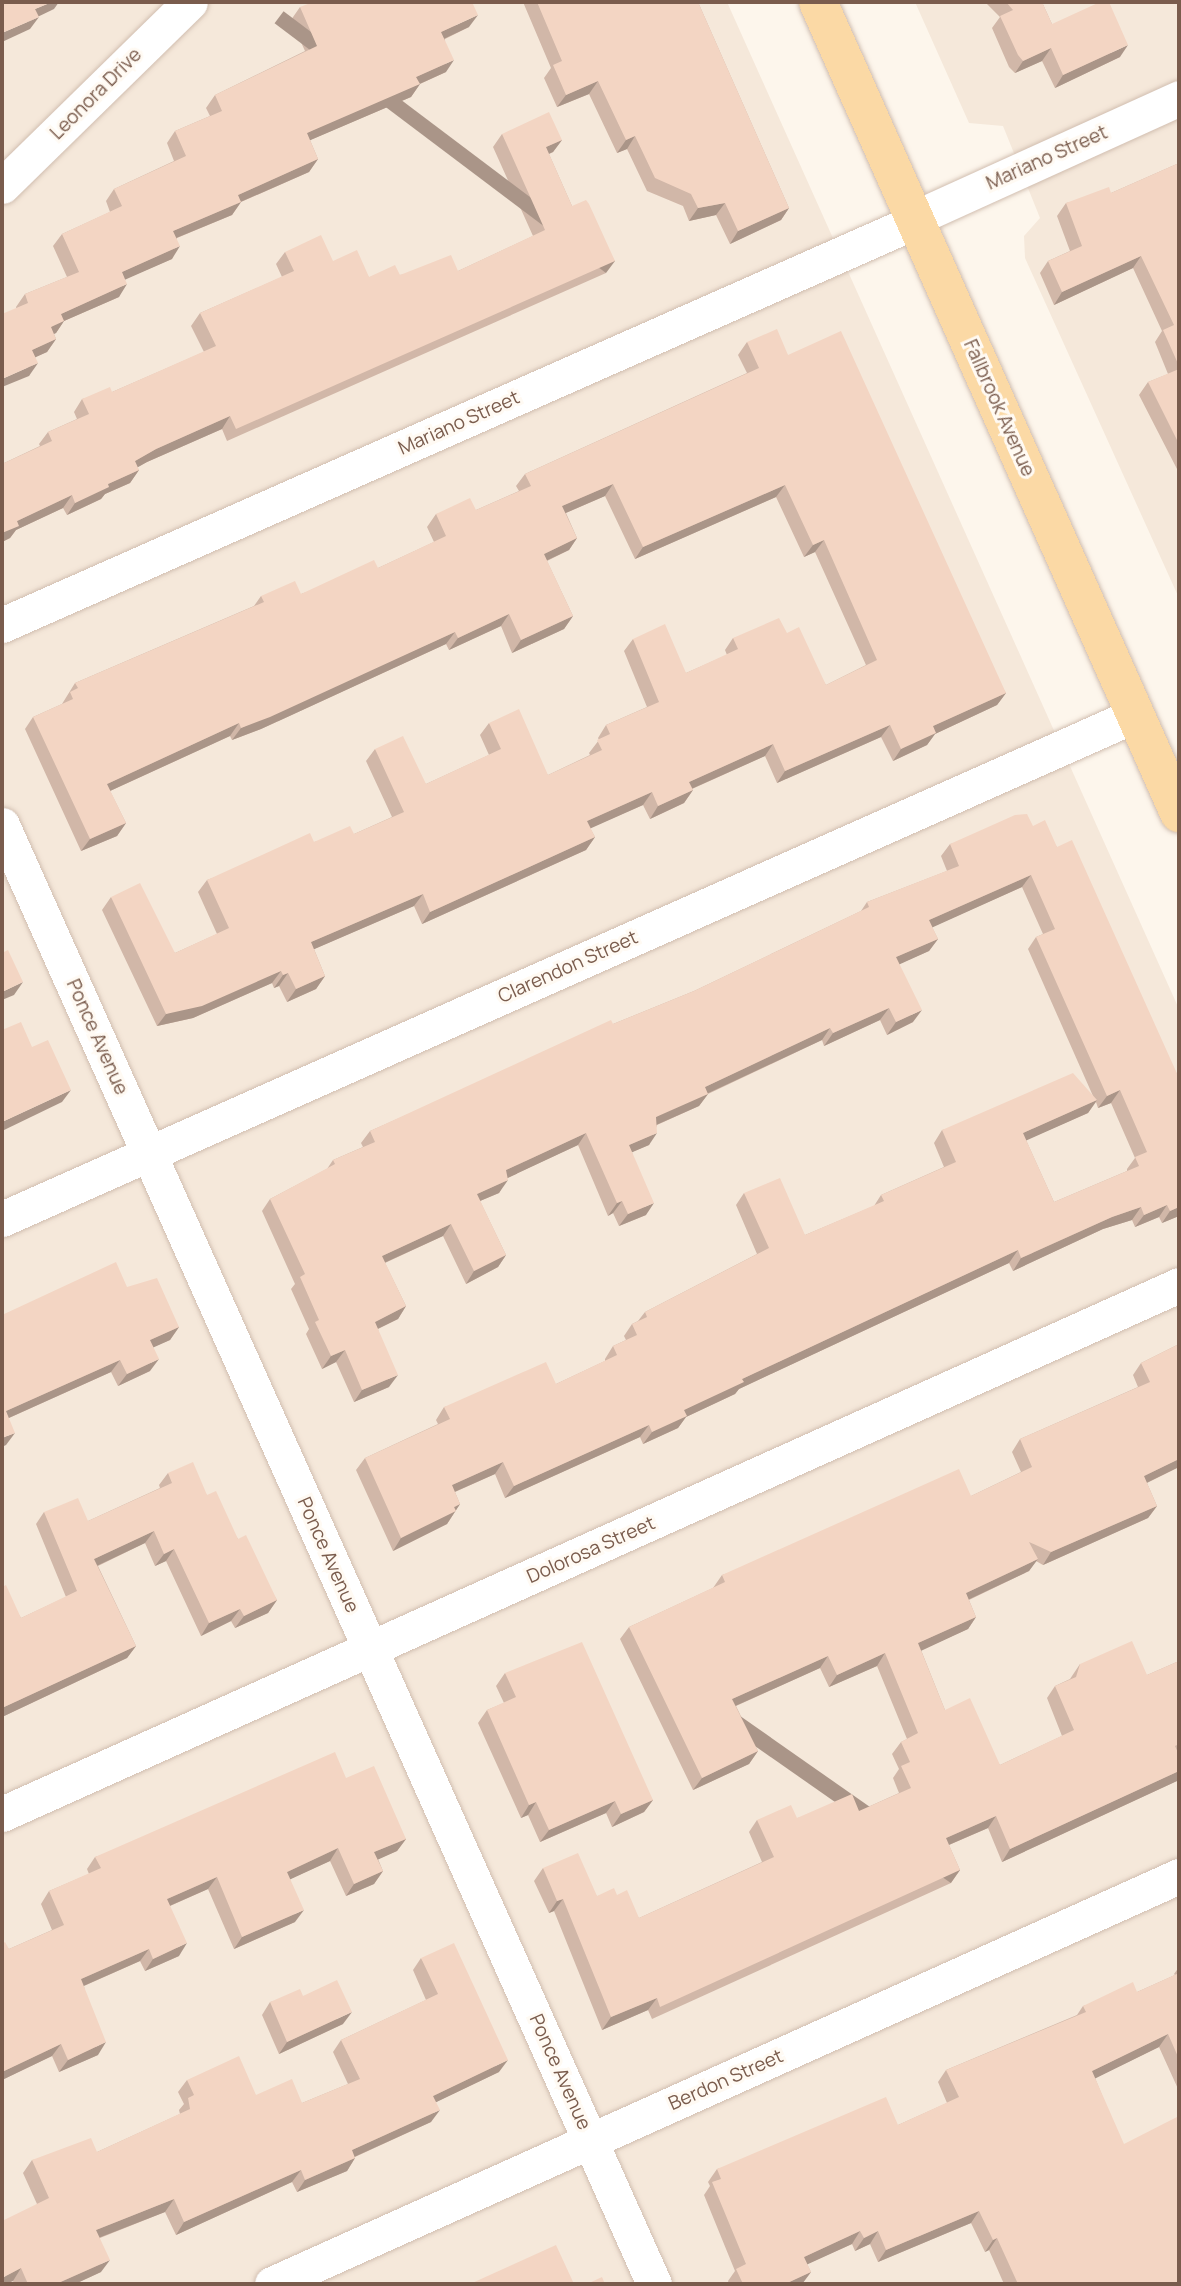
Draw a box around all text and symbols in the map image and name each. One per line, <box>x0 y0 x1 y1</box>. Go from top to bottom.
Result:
street label: Leonora Drive <box>46 44 146 144</box>
street label: Mariano Street <box>983 121 1111 195</box>
street label: Fallbrook Avenue <box>959 336 1039 480</box>
street label: Mariano Street <box>395 386 523 460</box>
street label: Clarendon Street <box>495 926 641 1008</box>
street label: Ponce Avenue <box>61 976 133 1098</box>
street label: Ponce Avenue <box>292 1494 364 1616</box>
street label: Dolorosa Street <box>524 1512 658 1588</box>
street label: Ponce Avenue <box>524 2011 596 2133</box>
street label: Berdon Street <box>665 2045 787 2115</box>

